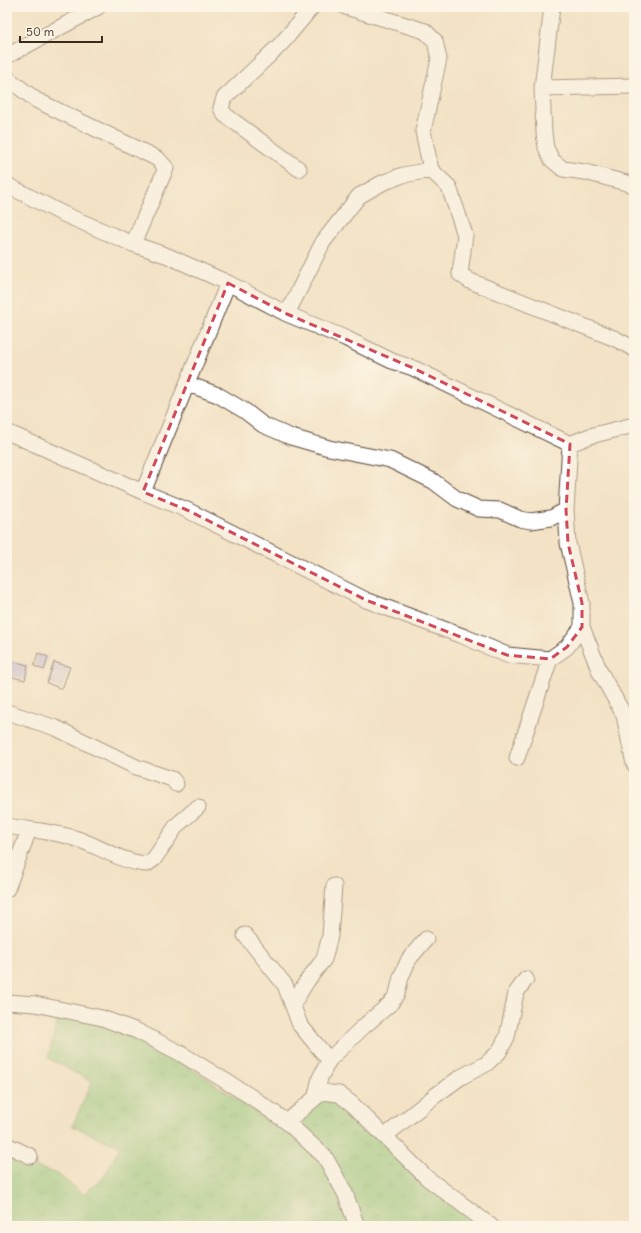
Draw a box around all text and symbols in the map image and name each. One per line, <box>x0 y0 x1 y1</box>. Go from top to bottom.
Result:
scale bar <box>20 18 102 44</box>
text: 50 m <box>26 24 55 39</box>

